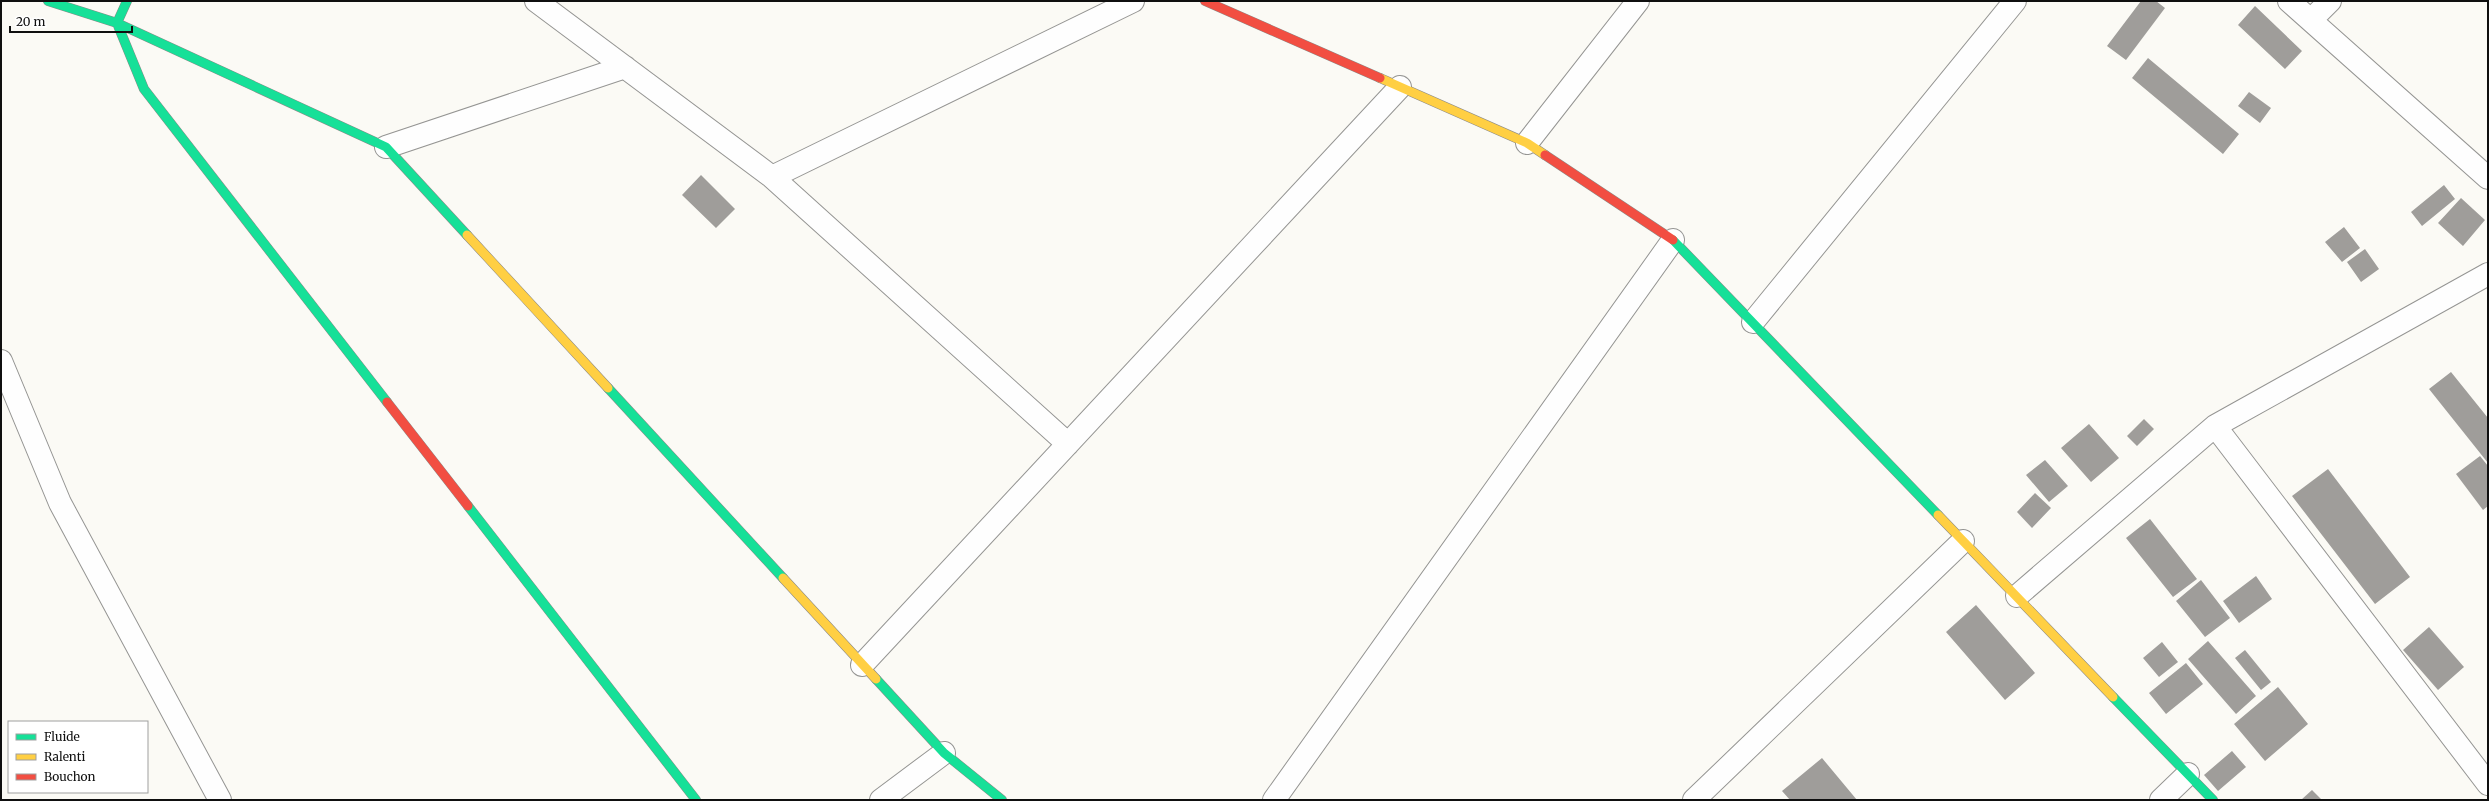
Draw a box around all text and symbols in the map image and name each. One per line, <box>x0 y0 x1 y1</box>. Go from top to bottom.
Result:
scale bar <box>10 8 132 34</box>
text: 20 m <box>16 14 45 29</box>
legend <box>8 721 148 793</box>
text: Fluide <box>44 729 80 744</box>
text: Ralenti <box>44 749 85 764</box>
text: Bouchon <box>44 769 96 784</box>

